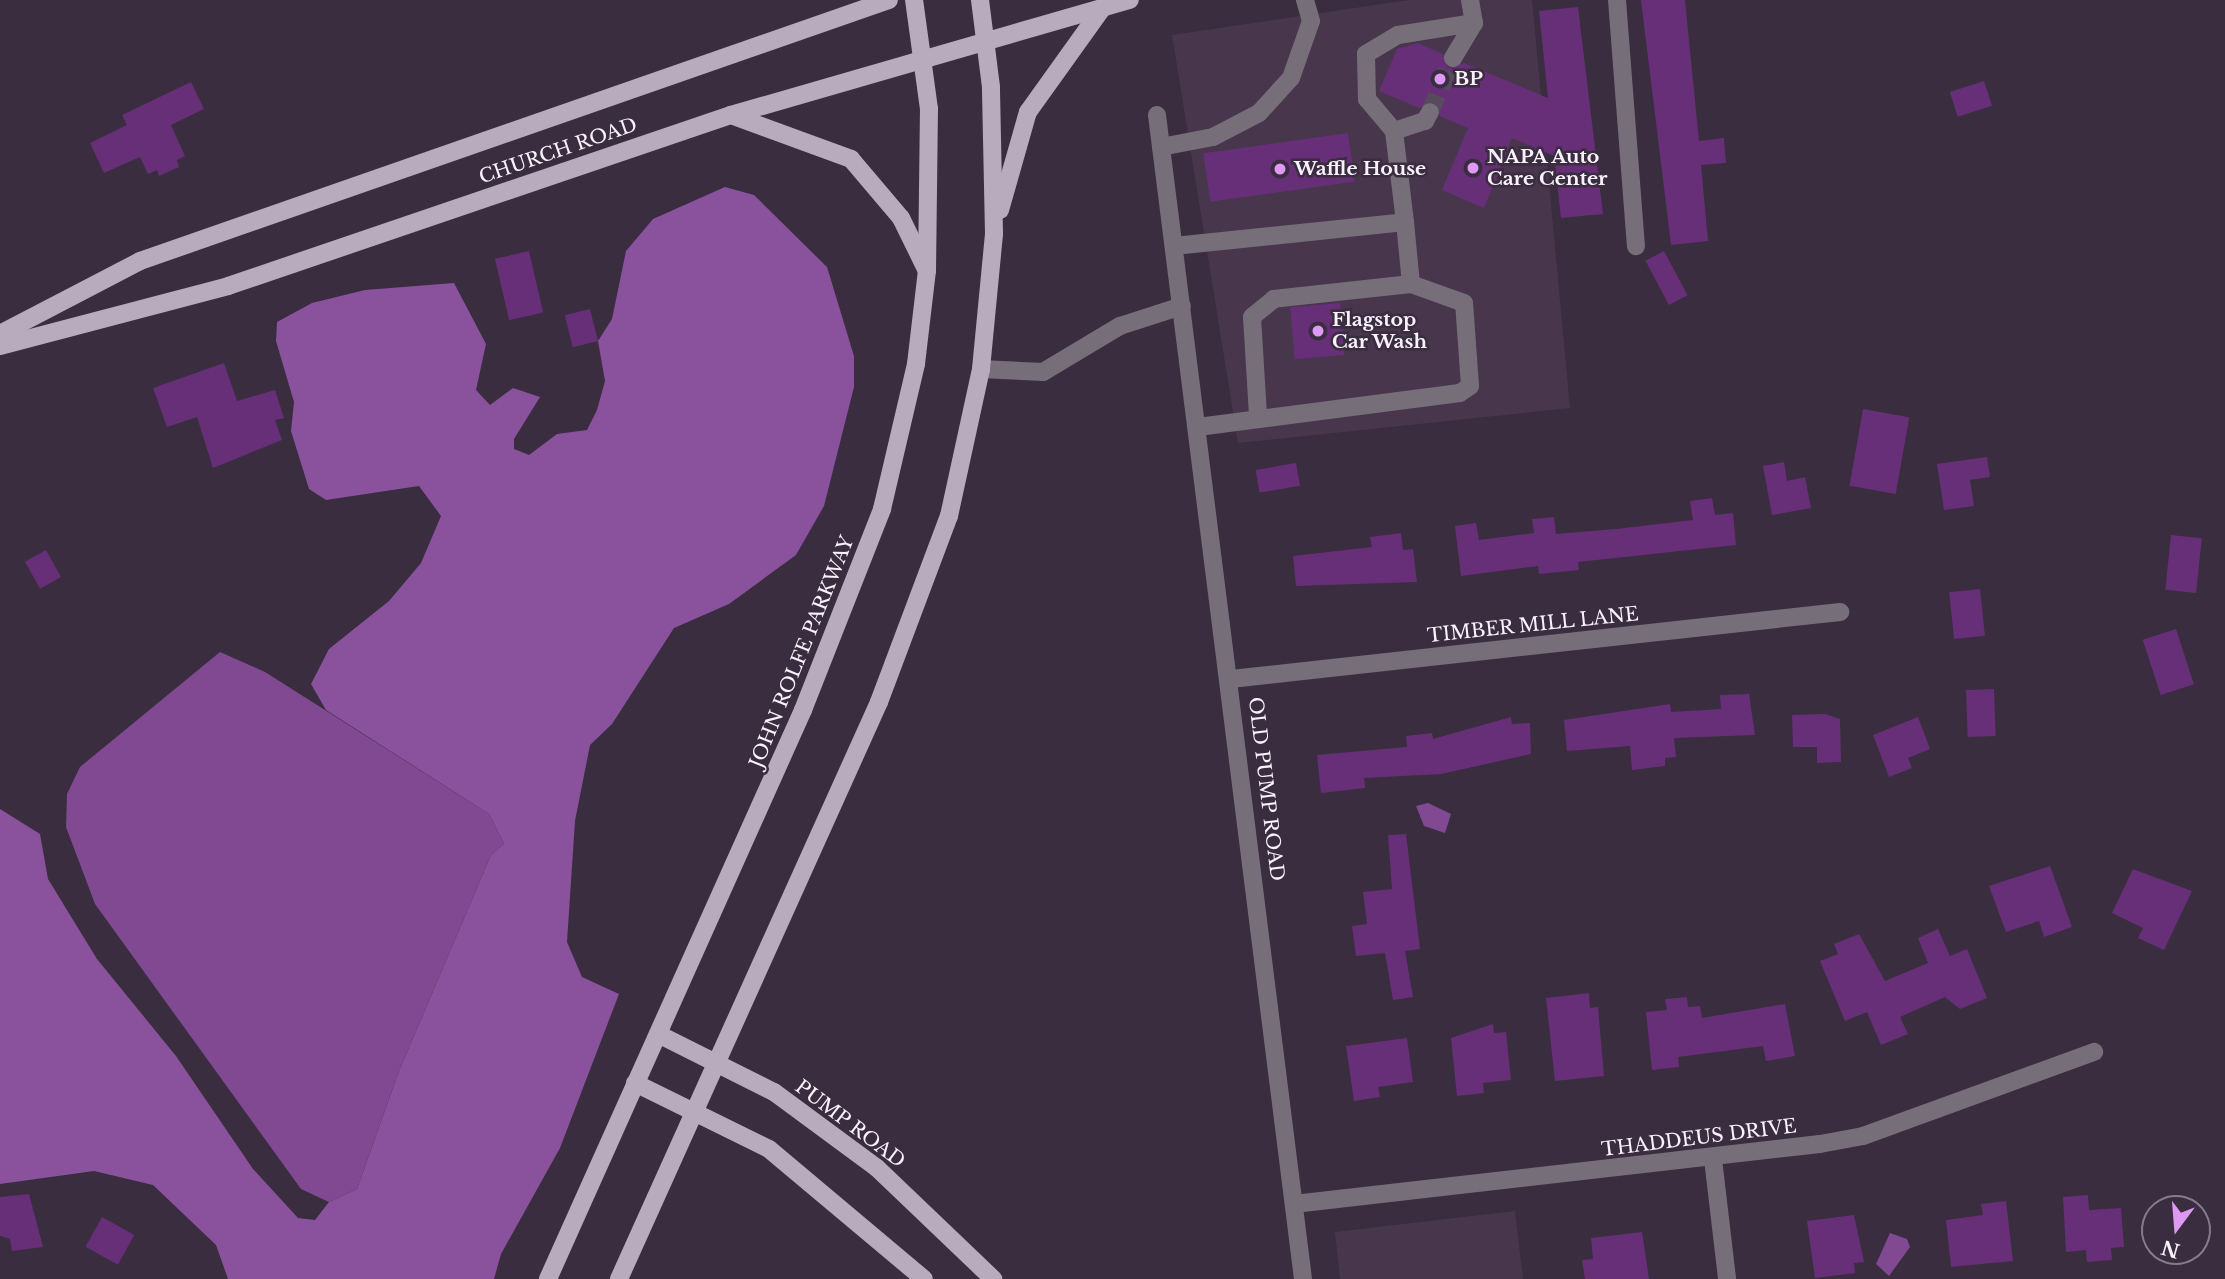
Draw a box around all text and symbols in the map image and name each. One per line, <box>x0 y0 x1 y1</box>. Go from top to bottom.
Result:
place label: BP <box>1454 68 1483 90</box>
marker: BP <box>1432 71 1448 87</box>
street label: CHURCH ROAD <box>476 113 640 189</box>
place label: NAPA Auto Care Center <box>1487 146 1607 190</box>
place label: Waffle House <box>1294 158 1426 180</box>
marker: NAPA Auto Care Center <box>1465 160 1481 176</box>
marker: Waffle House <box>1272 161 1288 177</box>
place label: Flagstop Car Wash <box>1332 309 1428 353</box>
marker: Flagstop Car Wash <box>1310 323 1326 339</box>
street label: JOHN ROLFE PARKWAY <box>745 533 859 771</box>
street label: TIMBER MILL LANE <box>1426 602 1640 648</box>
street label: OLD PUMP ROAD <box>1243 695 1289 883</box>
street label: PUMP ROAD <box>790 1075 910 1173</box>
street label: THADDEUS DRIVE <box>1600 1115 1798 1161</box>
north arrow <box>2141 1195 2211 1265</box>
text: N <box>2159 1235 2182 1262</box>

